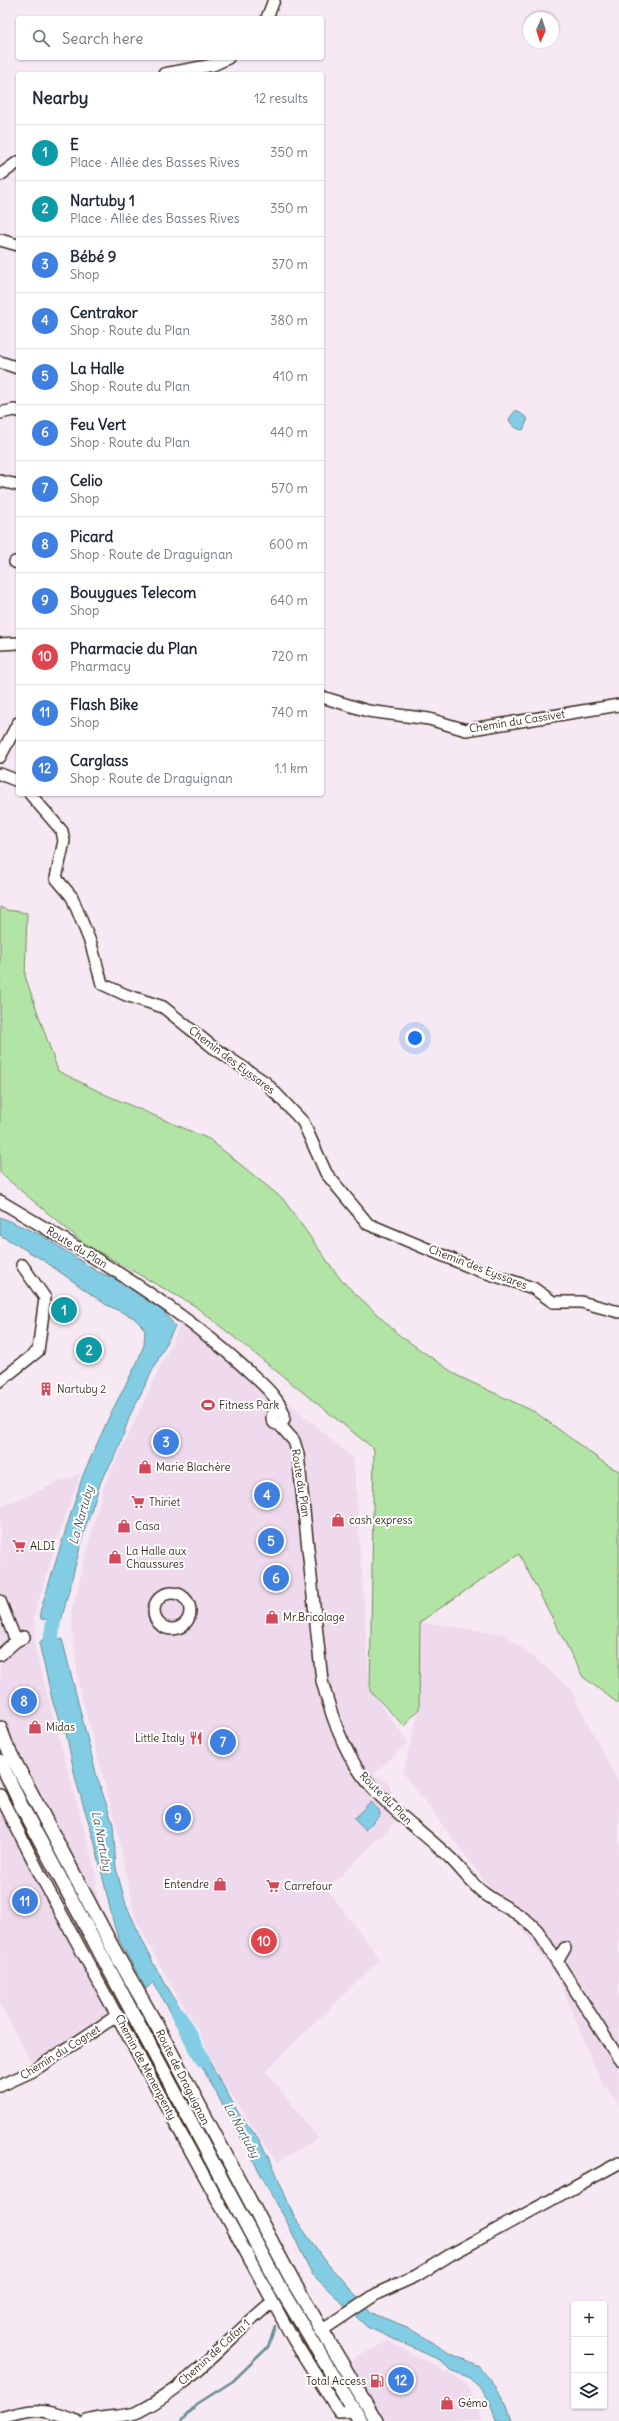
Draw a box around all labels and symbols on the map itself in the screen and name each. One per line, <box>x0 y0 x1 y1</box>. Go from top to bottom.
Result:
north arrow <box>523 12 559 48</box>
street label: Chemin du Cassivet <box>468 706 566 736</box>
street label: Chemin des Eyssares <box>186 1023 278 1097</box>
your location <box>405 1028 425 1048</box>
street label: Route du Plan <box>44 1223 110 1271</box>
street label: Chemin des Eyssares <box>427 1242 529 1292</box>
pin: 1 <box>51 1295 77 1325</box>
pin: 2 <box>76 1335 102 1365</box>
building icon: Nartuby 2 <box>38 1381 54 1397</box>
place label: Nartuby 2 <box>57 1382 106 1396</box>
sports icon: Fitness Park <box>200 1397 216 1413</box>
place label: Fitness Park <box>219 1398 279 1412</box>
pin: 3 <box>153 1427 179 1457</box>
street label: Route du Plan <box>289 1448 313 1518</box>
shop icon: Marie Blachère <box>137 1459 153 1475</box>
place label: Marie Blachère <box>156 1460 231 1474</box>
pin: 4 <box>254 1480 280 1510</box>
water label: La Nartuby <box>65 1483 97 1546</box>
supermarket icon: Thiriet <box>130 1494 146 1510</box>
place label: Thiriet <box>149 1495 180 1509</box>
shop icon: cash express <box>330 1512 346 1528</box>
place label: cash express <box>349 1513 412 1527</box>
shop icon: Casa <box>116 1518 132 1534</box>
place label: Casa <box>135 1519 160 1533</box>
pin: 5 <box>258 1526 284 1556</box>
supermarket icon: ALDI <box>11 1538 27 1554</box>
place label: ALDI <box>30 1539 56 1553</box>
place label: La Halle aux Chaussures <box>126 1544 187 1571</box>
shop icon: La Halle aux Chaussures <box>107 1549 123 1565</box>
pin: 6 <box>263 1563 289 1593</box>
shop icon: Mr.Bricolage <box>264 1609 280 1625</box>
place label: Mr.Bricolage <box>283 1610 345 1624</box>
pin: 8 <box>11 1686 37 1716</box>
shop icon: Midas <box>27 1719 43 1735</box>
place label: Midas <box>46 1720 75 1734</box>
pin: 7 <box>210 1727 236 1757</box>
restaurant icon: Little Italy <box>188 1730 204 1746</box>
place label: Little Italy <box>135 1731 185 1745</box>
street label: Route du Plan <box>357 1769 415 1827</box>
pin: 9 <box>165 1803 191 1833</box>
water label: La Nartuby <box>89 1810 115 1873</box>
shop icon: Entendre <box>212 1876 228 1892</box>
place label: Entendre <box>164 1877 209 1891</box>
supermarket icon: Carrefour <box>265 1878 281 1894</box>
place label: Carrefour <box>284 1879 333 1893</box>
pin: 11 <box>12 1886 38 1916</box>
pin: 10 <box>251 1926 277 1956</box>
street label: Chemin de Menenpenty <box>112 2012 180 2122</box>
street label: Chemin du Cognet <box>17 2022 103 2082</box>
street label: Route de Draguignan <box>153 2027 213 2127</box>
water label: La Nartuby <box>221 2100 264 2161</box>
street label: Chemin de Cafon 1 <box>175 2316 253 2388</box>
pin: 12 <box>388 2365 414 2395</box>
fuel station icon: Total Access <box>369 2373 385 2389</box>
place label: Total Access <box>306 2374 366 2388</box>
shop icon: Gémo <box>439 2395 455 2411</box>
place label: Gémo <box>458 2396 488 2410</box>

